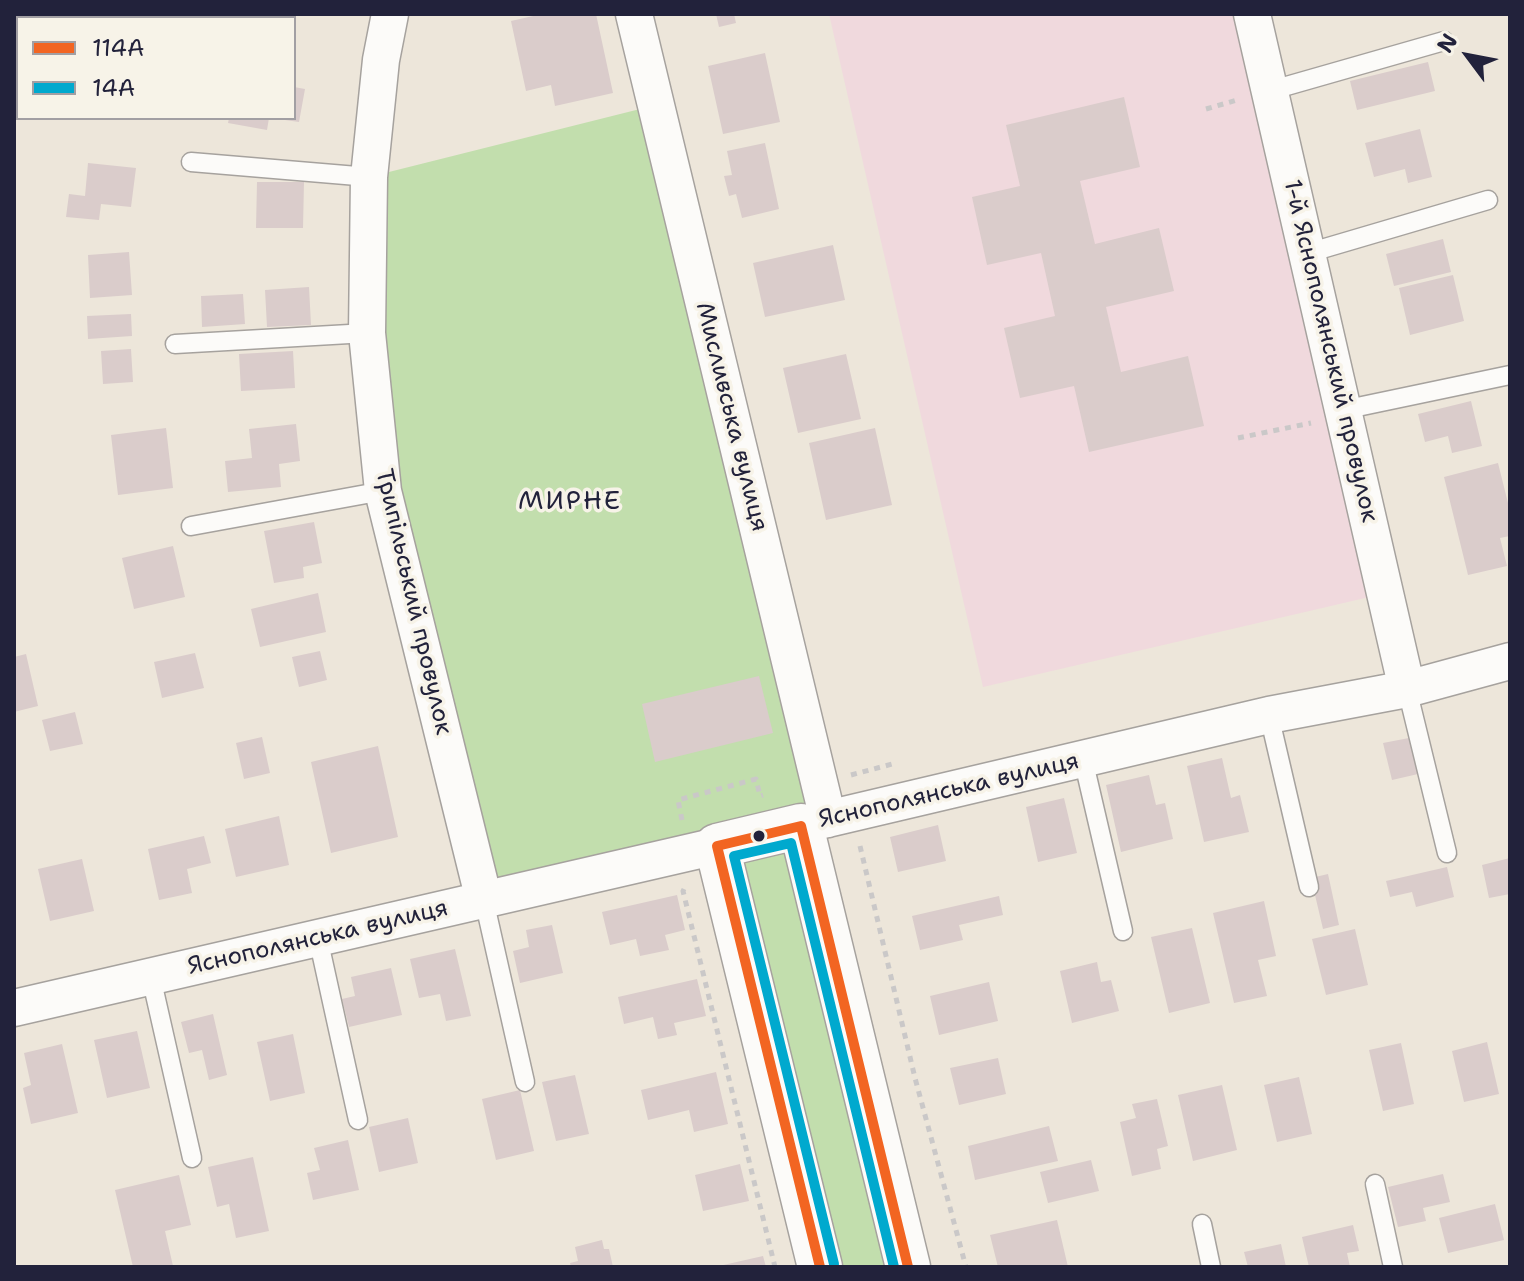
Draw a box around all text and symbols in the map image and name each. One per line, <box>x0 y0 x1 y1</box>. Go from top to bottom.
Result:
legend <box>16 16 296 120</box>
north arrow <box>1428 16 1508 96</box>
text: N <box>1430 28 1464 58</box>
text: 114А <box>92 32 144 64</box>
text: 14А <box>92 72 135 104</box>
street label: 1-й Яснополянський провулок <box>1277 177 1383 525</box>
street label: Мисливська вулиця <box>689 299 773 535</box>
street label: Трипільський провулок <box>368 466 458 738</box>
district label: МИРНЕ <box>518 486 622 518</box>
street label: Яснополянська вулиця <box>816 747 1082 835</box>
unlabelled marker <box>751 828 767 844</box>
street label: Яснополянська вулиця <box>185 894 451 982</box>

